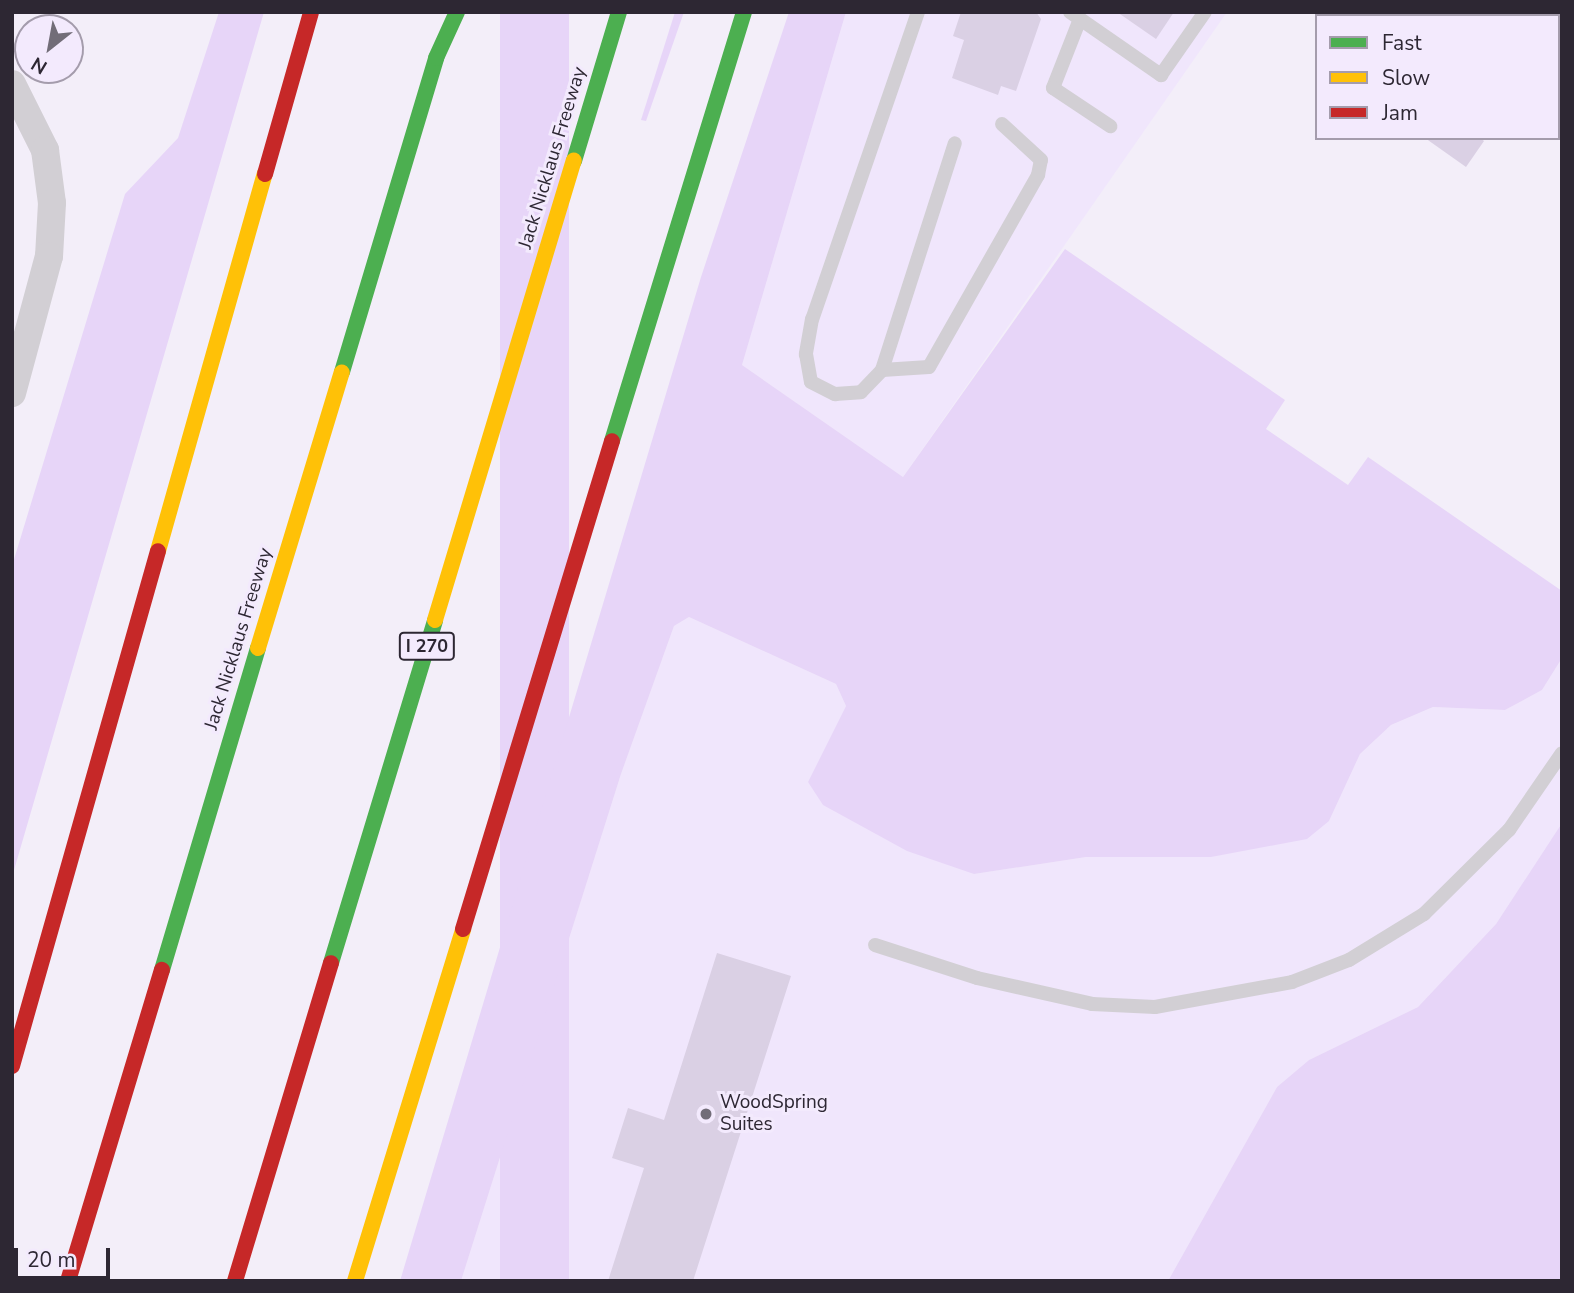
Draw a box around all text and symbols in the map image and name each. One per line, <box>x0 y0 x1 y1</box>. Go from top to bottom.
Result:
north arrow <box>14 14 84 84</box>
legend <box>1315 14 1560 140</box>
text: Fast <box>1382 29 1422 57</box>
text: N <box>26 50 52 80</box>
street label: Jack Nicklaus Freeway <box>514 64 592 252</box>
text: Slow <box>1382 64 1430 92</box>
text: Jam <box>1382 99 1418 127</box>
street label: Jack Nicklaus Freeway <box>200 545 278 733</box>
road number: I 270 <box>397 632 457 660</box>
place label: WoodSpring Suites <box>720 1092 828 1136</box>
marker: WoodSpring Suites <box>698 1106 714 1122</box>
scale bar <box>18 1234 114 1278</box>
text: 20 m <box>27 1246 76 1274</box>

